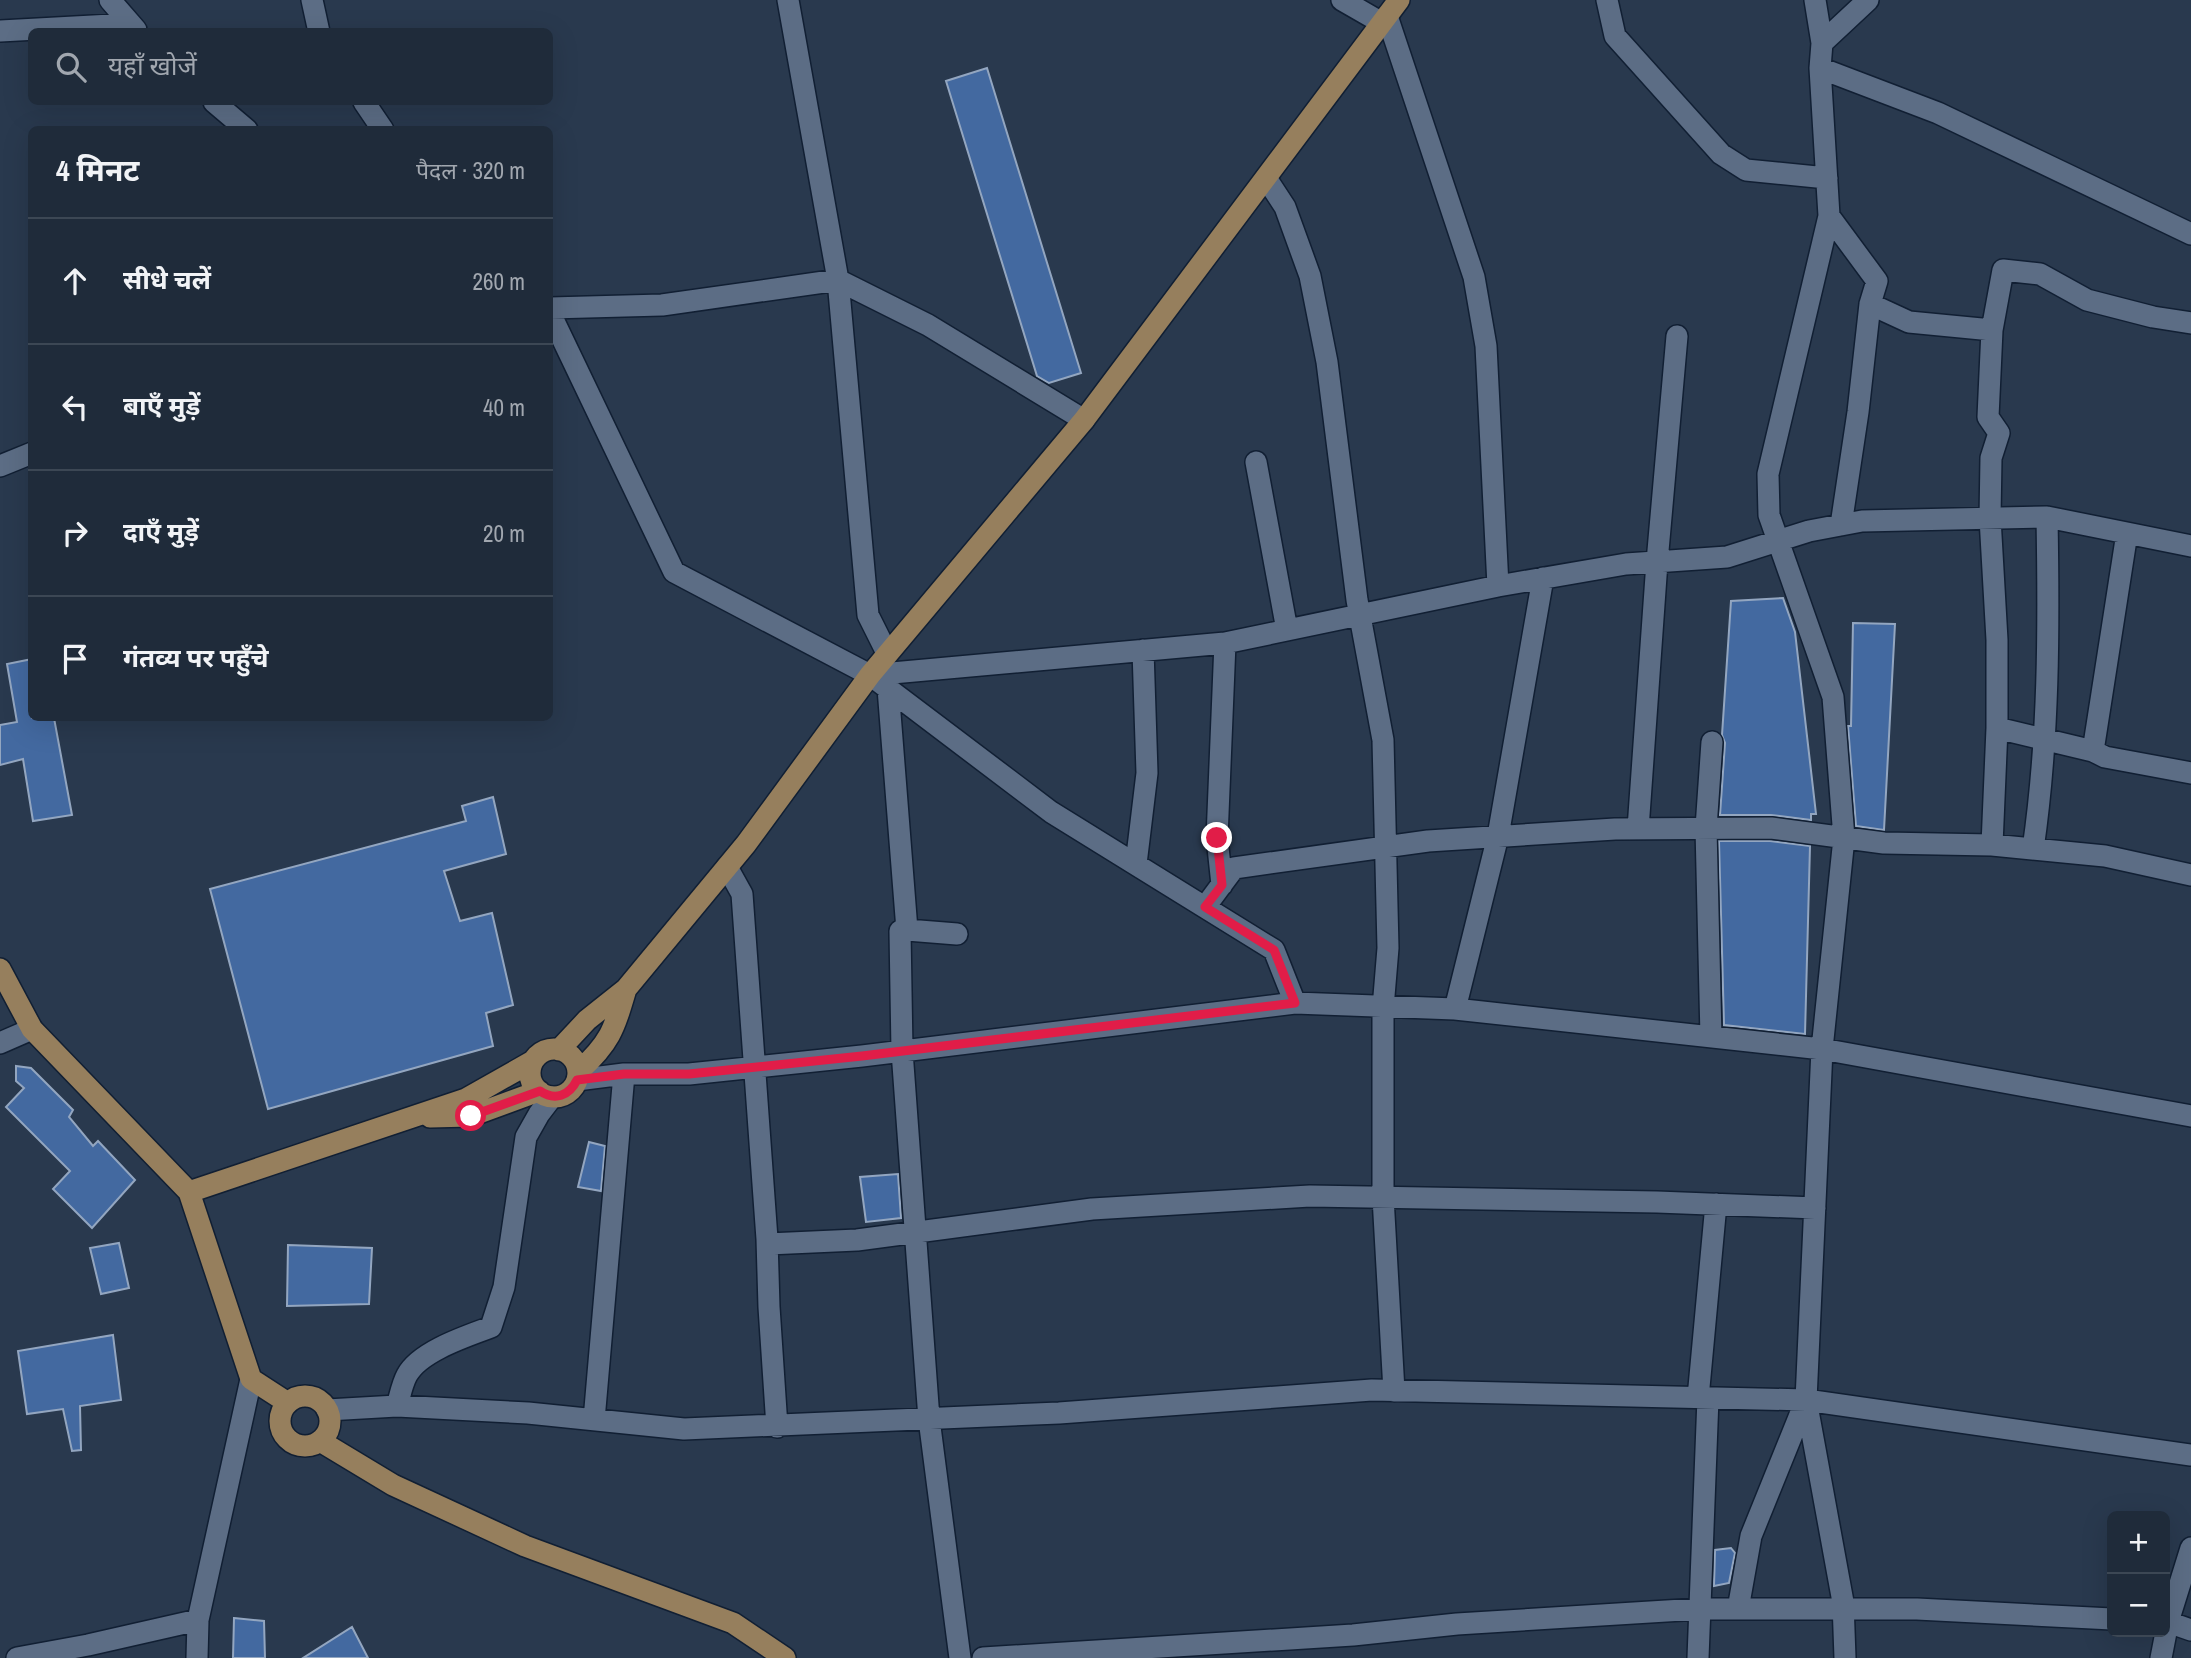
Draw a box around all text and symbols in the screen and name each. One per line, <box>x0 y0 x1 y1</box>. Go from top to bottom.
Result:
search box <box>28 28 553 105</box>
icon: search <box>52 48 90 86</box>
text: यहाँ खोजें <box>108 48 197 83</box>
text: 4 मिनट <box>56 150 140 190</box>
text: पैदल · 320 m <box>416 155 525 186</box>
icon: ahead <box>56 262 94 300</box>
text: सीधे चलें <box>123 262 211 297</box>
text: 260 m <box>473 266 525 297</box>
icon: left <box>56 388 94 426</box>
text: बाएँ मुड़ें <box>123 388 200 423</box>
text: 40 m <box>483 392 525 423</box>
icon: right <box>56 514 94 552</box>
text: दाएँ मुड़ें <box>123 514 199 549</box>
text: 20 m <box>483 518 525 549</box>
icon: arrive <box>56 640 94 678</box>
text: गंतव्य पर पहुँचे <box>123 640 269 675</box>
route end <box>1201 822 1232 853</box>
route start <box>455 1100 486 1131</box>
map controls <box>2107 1511 2170 1637</box>
button: + <box>2107 1511 2170 1574</box>
button: − <box>2107 1574 2170 1637</box>

